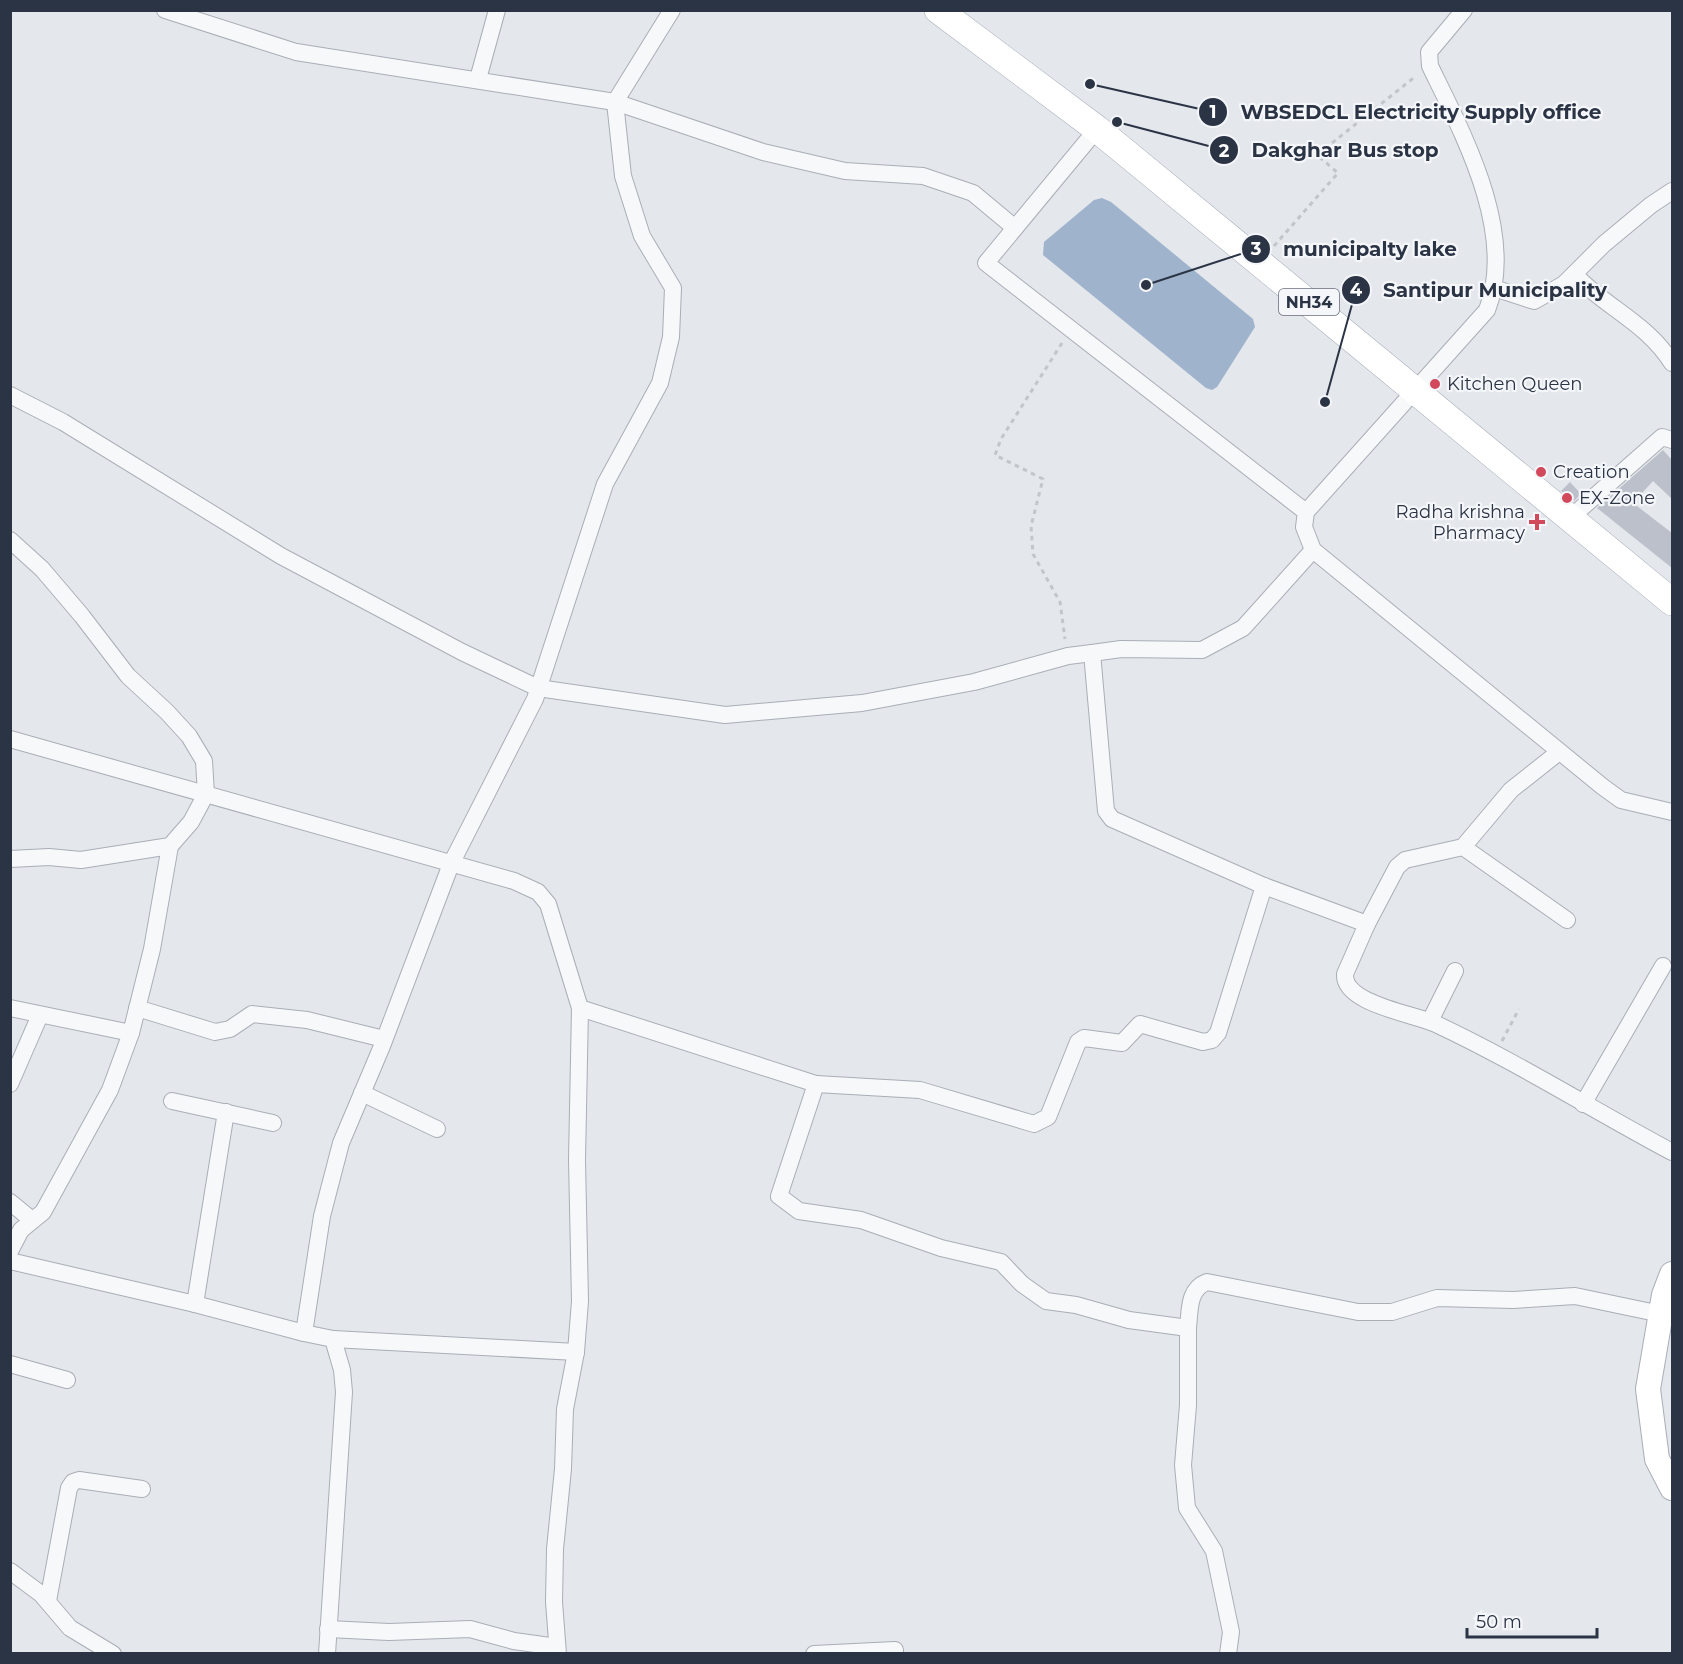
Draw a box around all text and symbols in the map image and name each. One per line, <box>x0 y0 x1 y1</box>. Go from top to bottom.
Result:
callout: WBSEDCL Electricity Supply office <box>1198 93 1613 131</box>
text: WBSEDCL Electricity Supply office <box>1241 100 1601 124</box>
text: 1 <box>1209 101 1217 123</box>
callout: Dakghar Bus stop <box>1209 131 1450 169</box>
text: Dakghar Bus stop <box>1251 138 1439 162</box>
text: 2 <box>1219 140 1230 162</box>
callout: municipalty lake <box>1241 230 1468 268</box>
text: municipalty lake <box>1283 237 1457 261</box>
text: 3 <box>1250 238 1262 260</box>
callout: Santipur Municipality <box>1341 271 1619 309</box>
text: Santipur Municipality <box>1383 278 1608 302</box>
text: 4 <box>1350 279 1363 301</box>
road number: NH34 <box>1279 289 1339 315</box>
place label: Kitchen Queen <box>1447 373 1582 395</box>
marker: Kitchen Queen <box>1428 377 1442 391</box>
place label: Creation <box>1553 461 1630 483</box>
marker: Creation <box>1534 465 1548 479</box>
place label: EX-Zone <box>1579 487 1655 509</box>
marker: EX-Zone <box>1560 491 1574 505</box>
place label: Radha krishna Pharmacy <box>1395 501 1525 544</box>
marker: Radha krishna Pharmacy <box>1530 515 1544 529</box>
scale bar <box>1467 1601 1598 1639</box>
text: 50 m <box>1476 1611 1522 1633</box>

